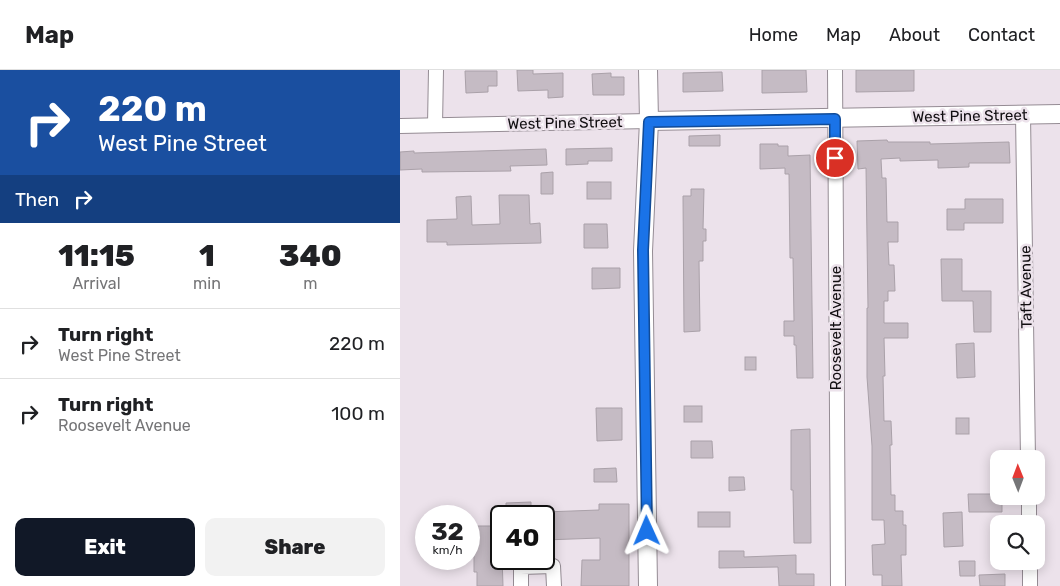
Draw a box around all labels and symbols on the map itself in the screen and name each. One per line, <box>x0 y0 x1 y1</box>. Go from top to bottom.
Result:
street label: West Pine Street <box>912 106 1028 126</box>
street label: West Pine Street <box>507 113 623 133</box>
pin <box>814 137 856 179</box>
street label: Taft Avenue <box>1016 245 1036 329</box>
street label: Roosevelt Avenue <box>827 266 845 390</box>
north arrow <box>990 450 1045 505</box>
position arrow <box>620 504 672 556</box>
speed limit sign: 40 <box>490 505 555 570</box>

